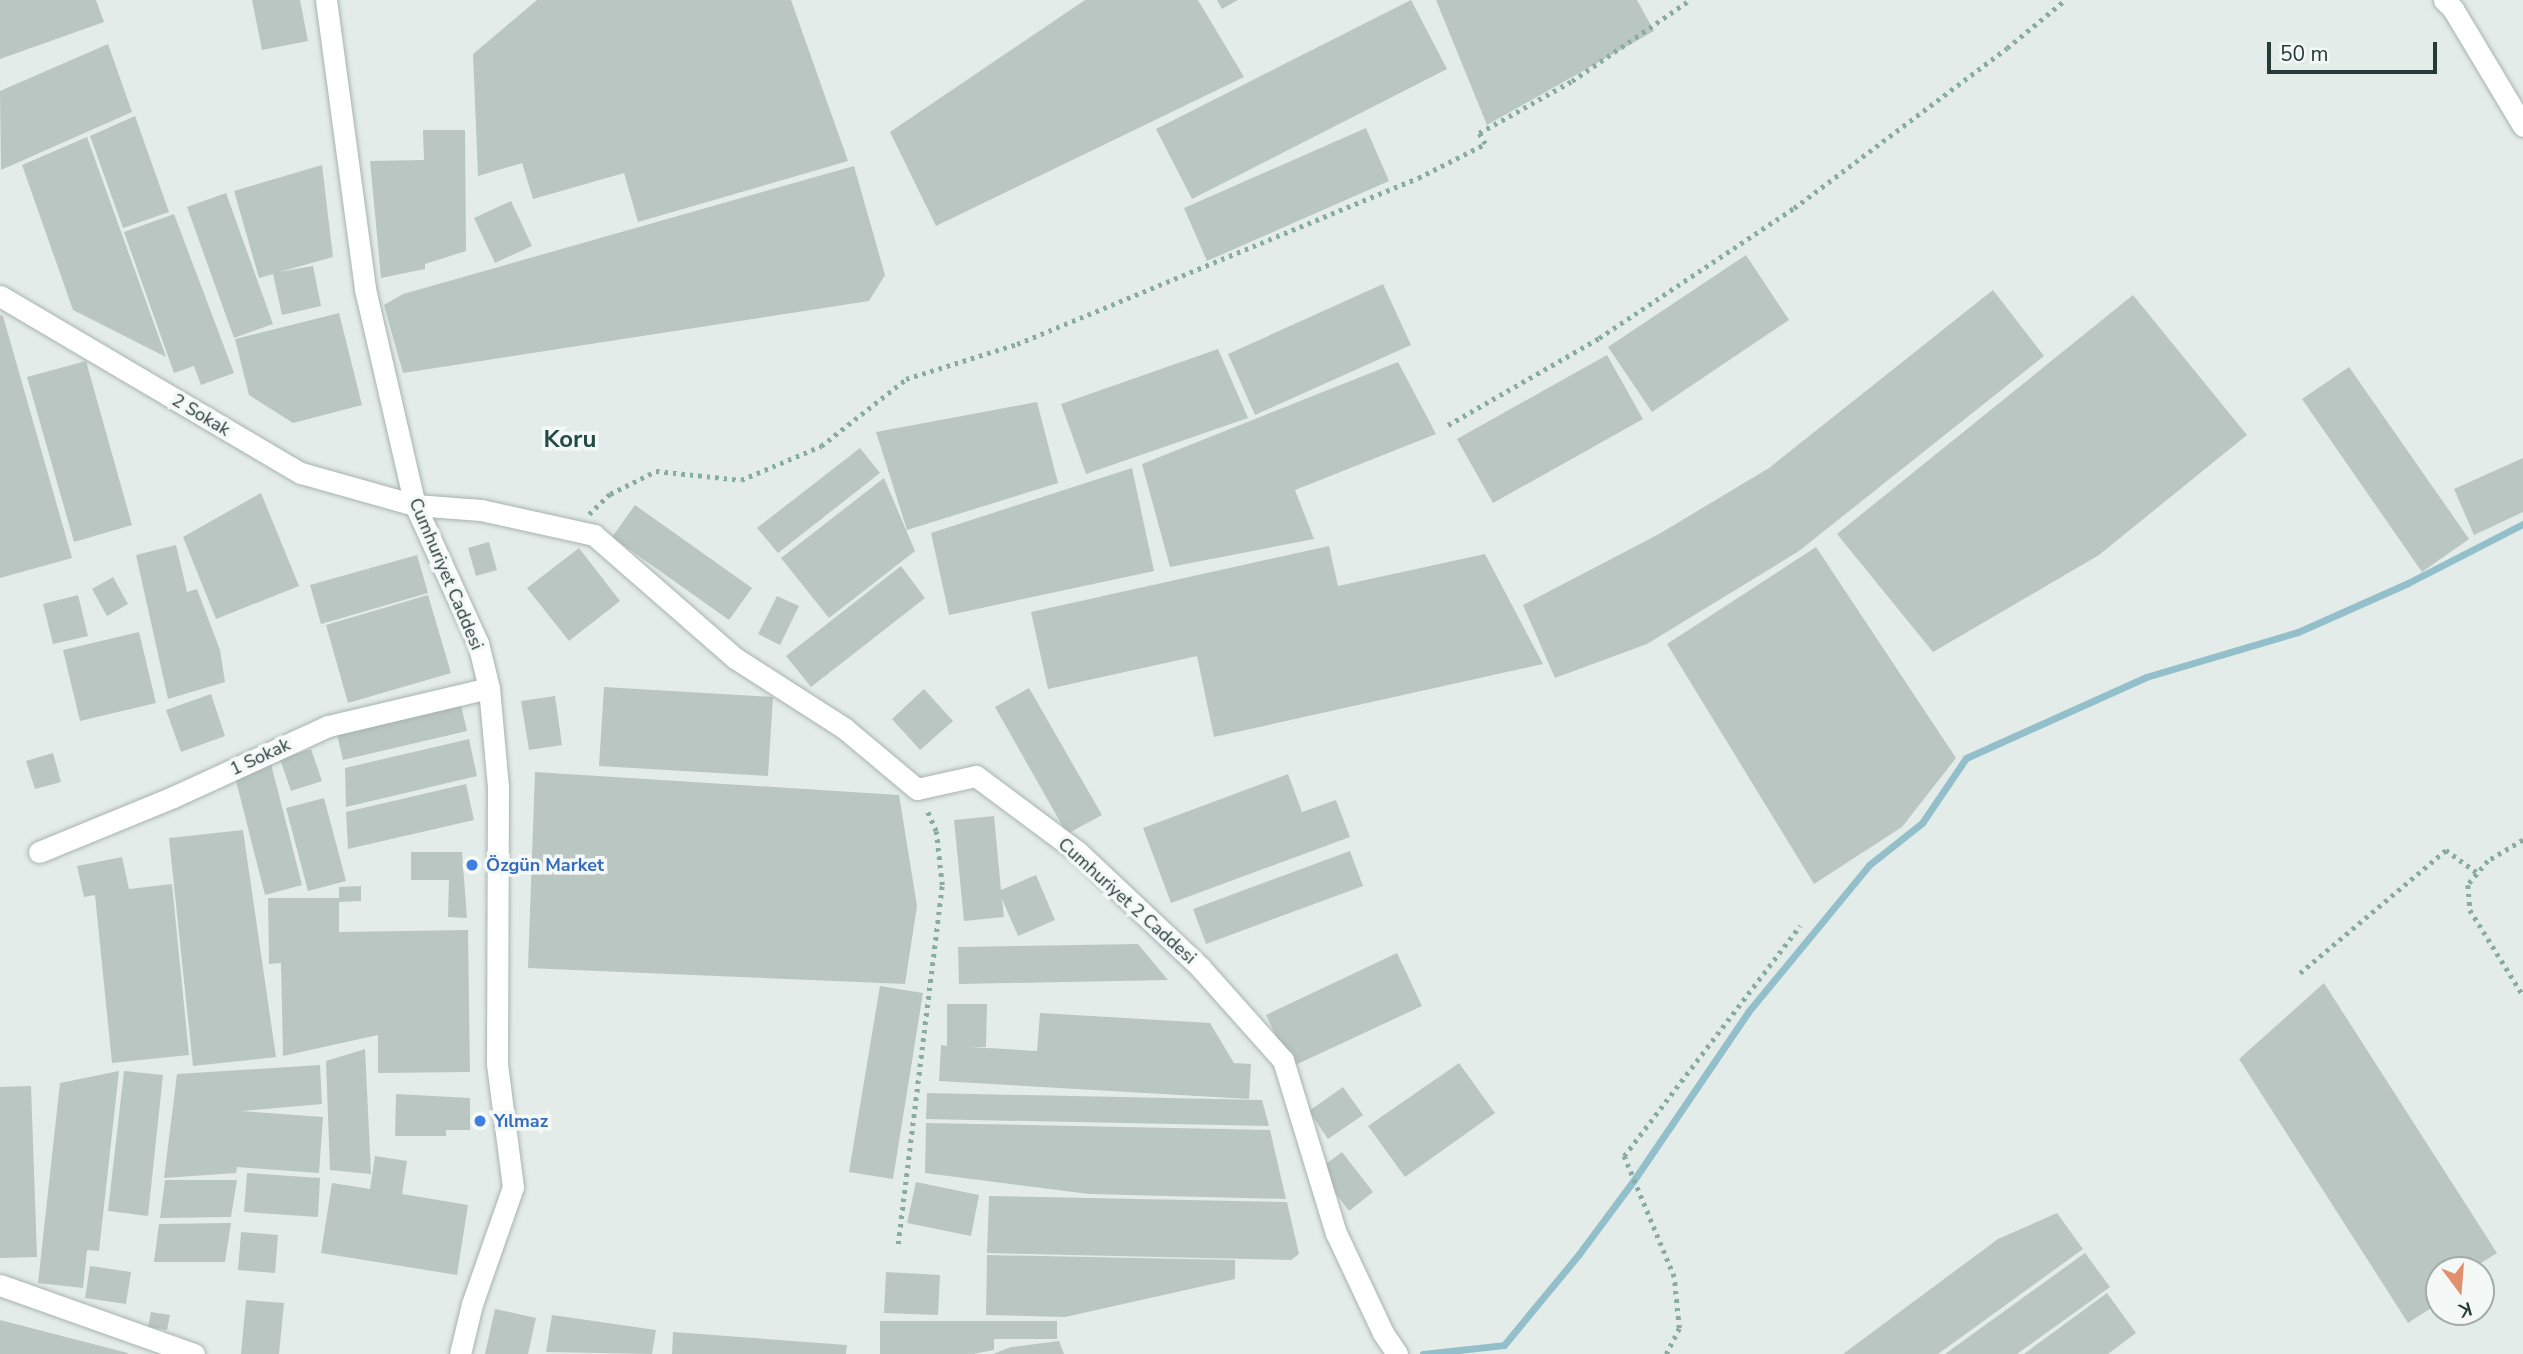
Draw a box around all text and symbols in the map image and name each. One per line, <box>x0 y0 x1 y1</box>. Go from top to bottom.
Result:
scale bar <box>2271 28 2441 72</box>
text: 50 m <box>2280 40 2329 68</box>
street label: 2 Sokak <box>168 389 234 441</box>
district label: Koru <box>544 426 596 454</box>
street label: Cumhuriyet Caddesi <box>404 495 488 653</box>
street label: 1 Sokak <box>226 734 294 780</box>
street label: Cumhuriyet 2 Caddesi <box>1054 833 1200 969</box>
place label: Özgün Market <box>486 854 604 876</box>
marker: Özgün Market <box>464 857 480 873</box>
place label: Yılmaz <box>494 1110 548 1132</box>
marker: Yılmaz <box>472 1113 488 1129</box>
north arrow <box>2425 1256 2495 1326</box>
text: K <box>2456 1295 2475 1324</box>

